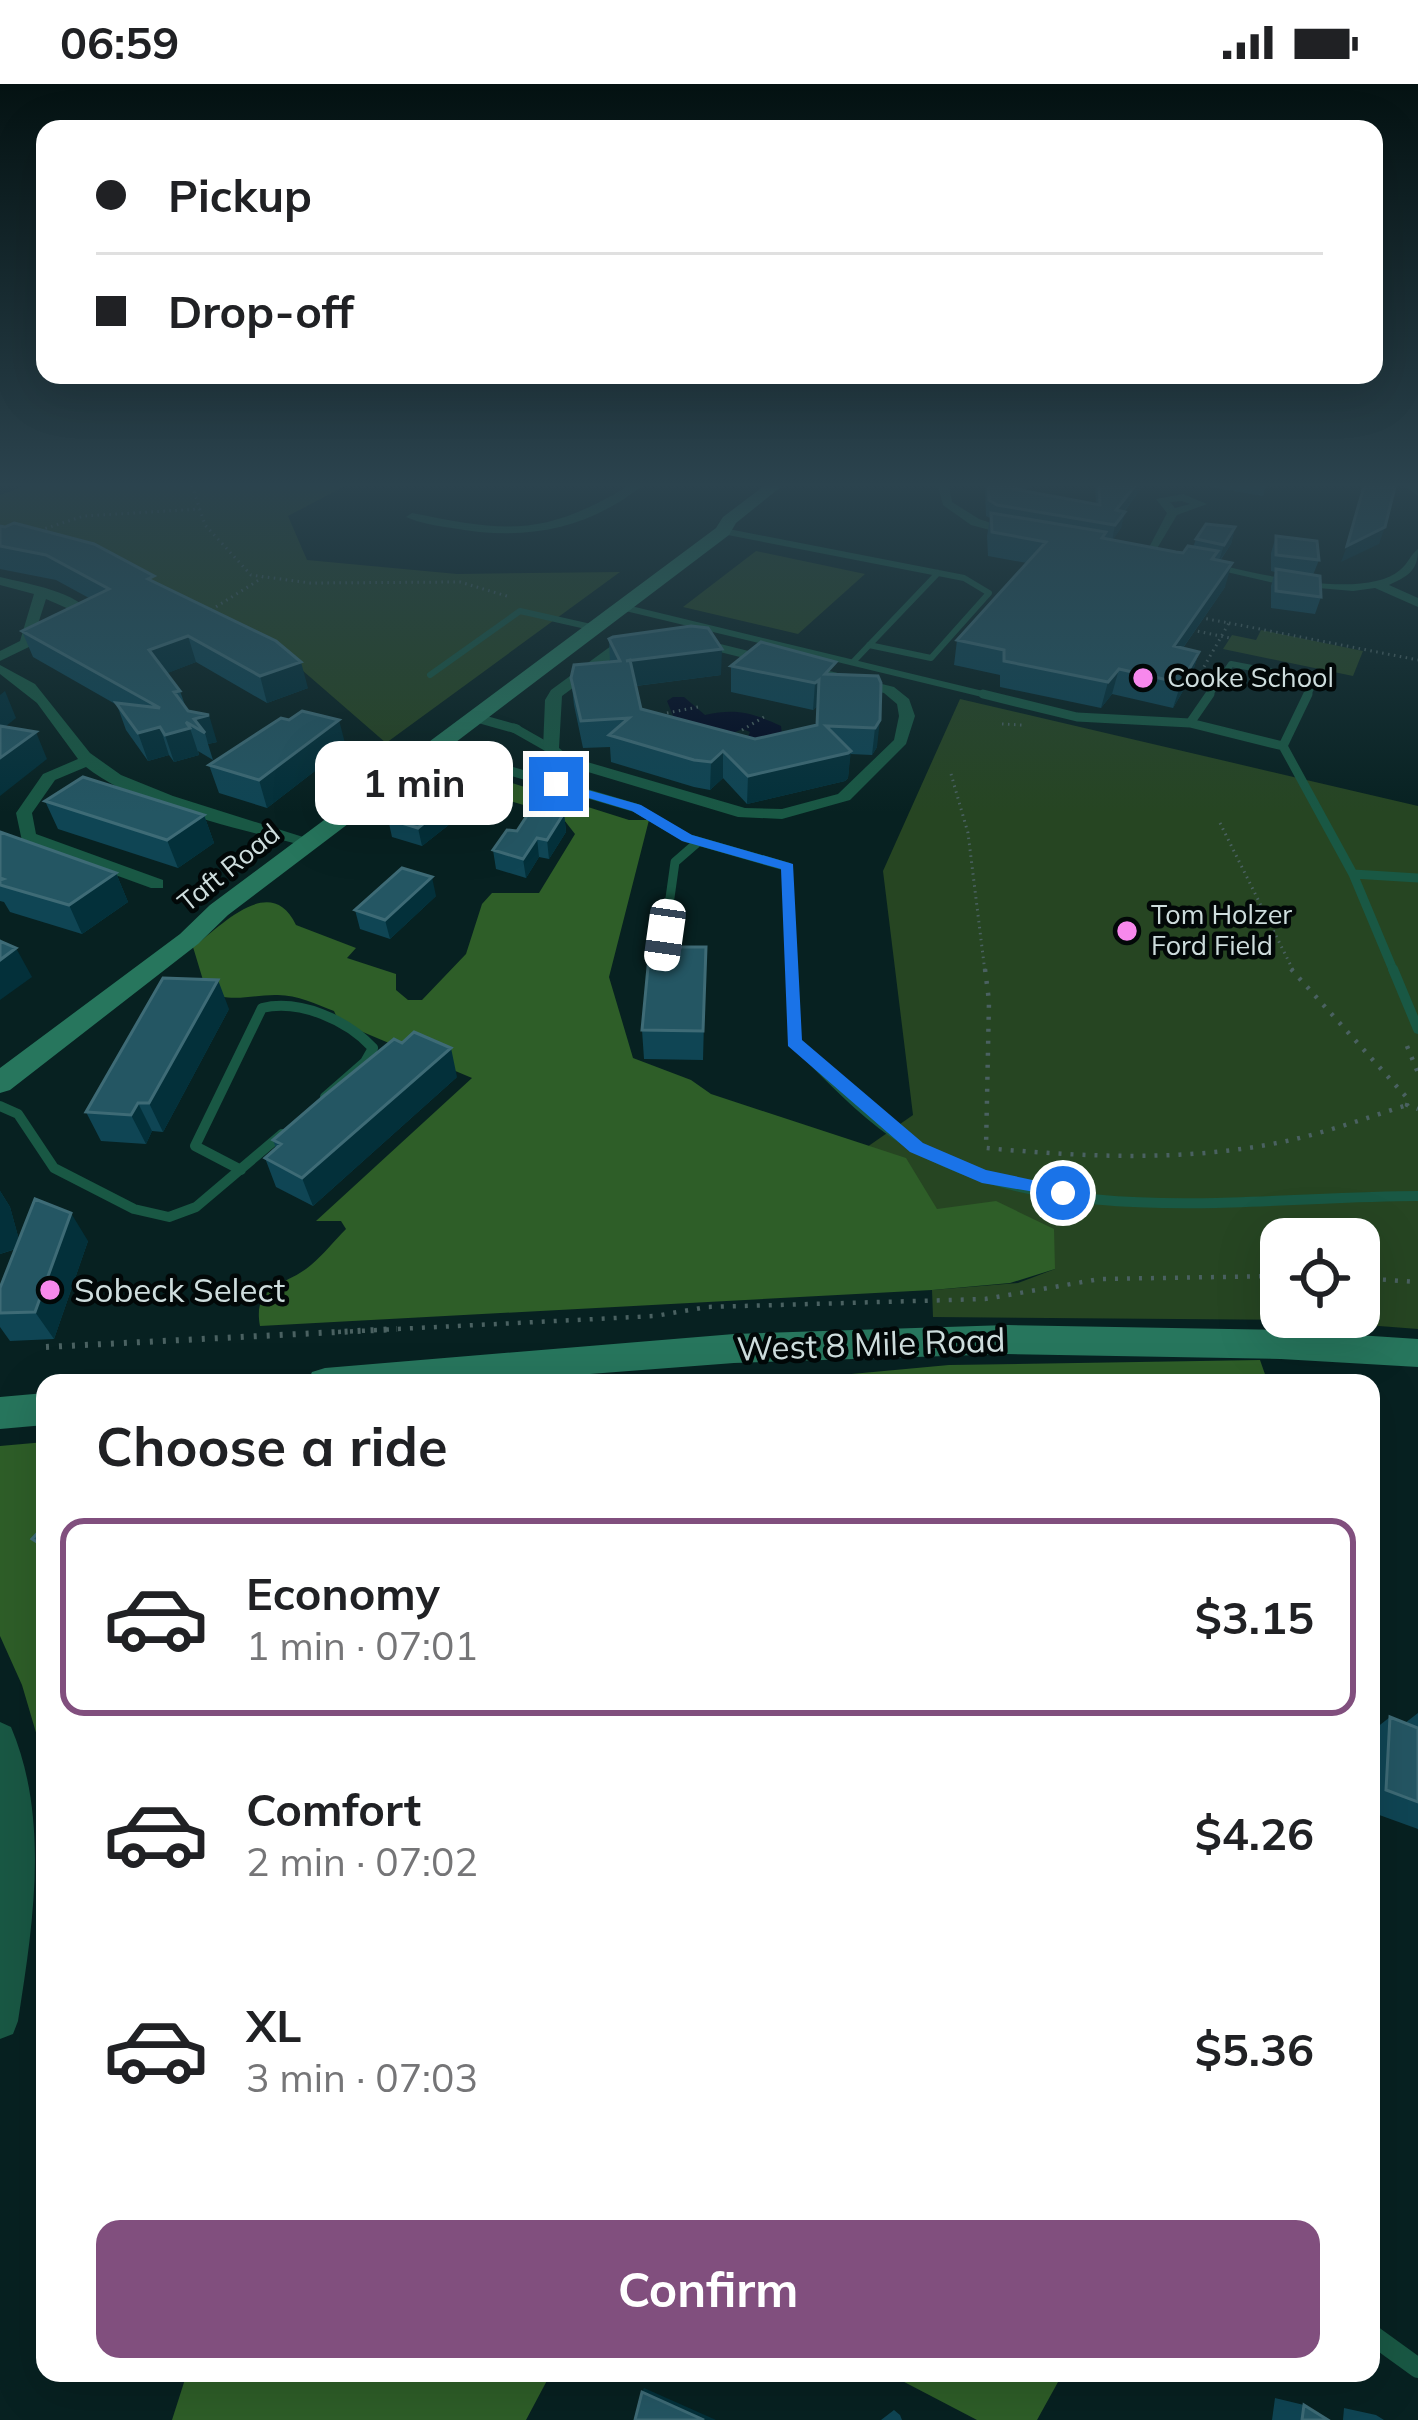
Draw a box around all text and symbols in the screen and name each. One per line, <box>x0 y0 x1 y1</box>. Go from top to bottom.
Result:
text: 06:59 <box>60 14 179 70</box>
text: Pickup <box>168 167 312 223</box>
text: Drop-off <box>168 283 354 339</box>
place label: Cooke School <box>1167 660 1334 694</box>
marker: Cooke School <box>1130 665 1156 691</box>
callout: 1 min <box>316 742 514 826</box>
route end <box>529 757 583 811</box>
text: 1 min <box>363 758 465 807</box>
street label: Taft Road <box>170 816 286 919</box>
car <box>642 897 688 973</box>
place label: Tom Holzer Ford Field <box>1151 897 1292 962</box>
marker: Tom Holzer Ford Field <box>1114 918 1140 944</box>
route start <box>1036 1166 1090 1220</box>
map controls <box>1260 1218 1380 1338</box>
button: locate <box>1260 1218 1380 1338</box>
place label: Sobeck Select <box>74 1269 285 1310</box>
marker: Sobeck Select <box>37 1277 63 1303</box>
street label: West 8 Mile Road <box>736 1318 1006 1369</box>
text: Choose a ride <box>96 1412 448 1480</box>
icon: car <box>102 1563 210 1671</box>
text: Economy <box>246 1565 440 1621</box>
text: $3.15 <box>1195 1589 1314 1645</box>
text: 1 min · 07:01 <box>246 1621 478 1670</box>
icon: car <box>102 1779 210 1887</box>
text: Comfort <box>246 1781 421 1837</box>
text: $4.26 <box>1195 1805 1314 1861</box>
text: 2 min · 07:02 <box>246 1837 478 1886</box>
icon: car <box>102 1995 210 2103</box>
text: XL <box>246 1997 301 2053</box>
text: $5.36 <box>1195 2021 1314 2077</box>
text: 3 min · 07:03 <box>246 2053 478 2102</box>
button: Confirm <box>96 2220 1320 2358</box>

